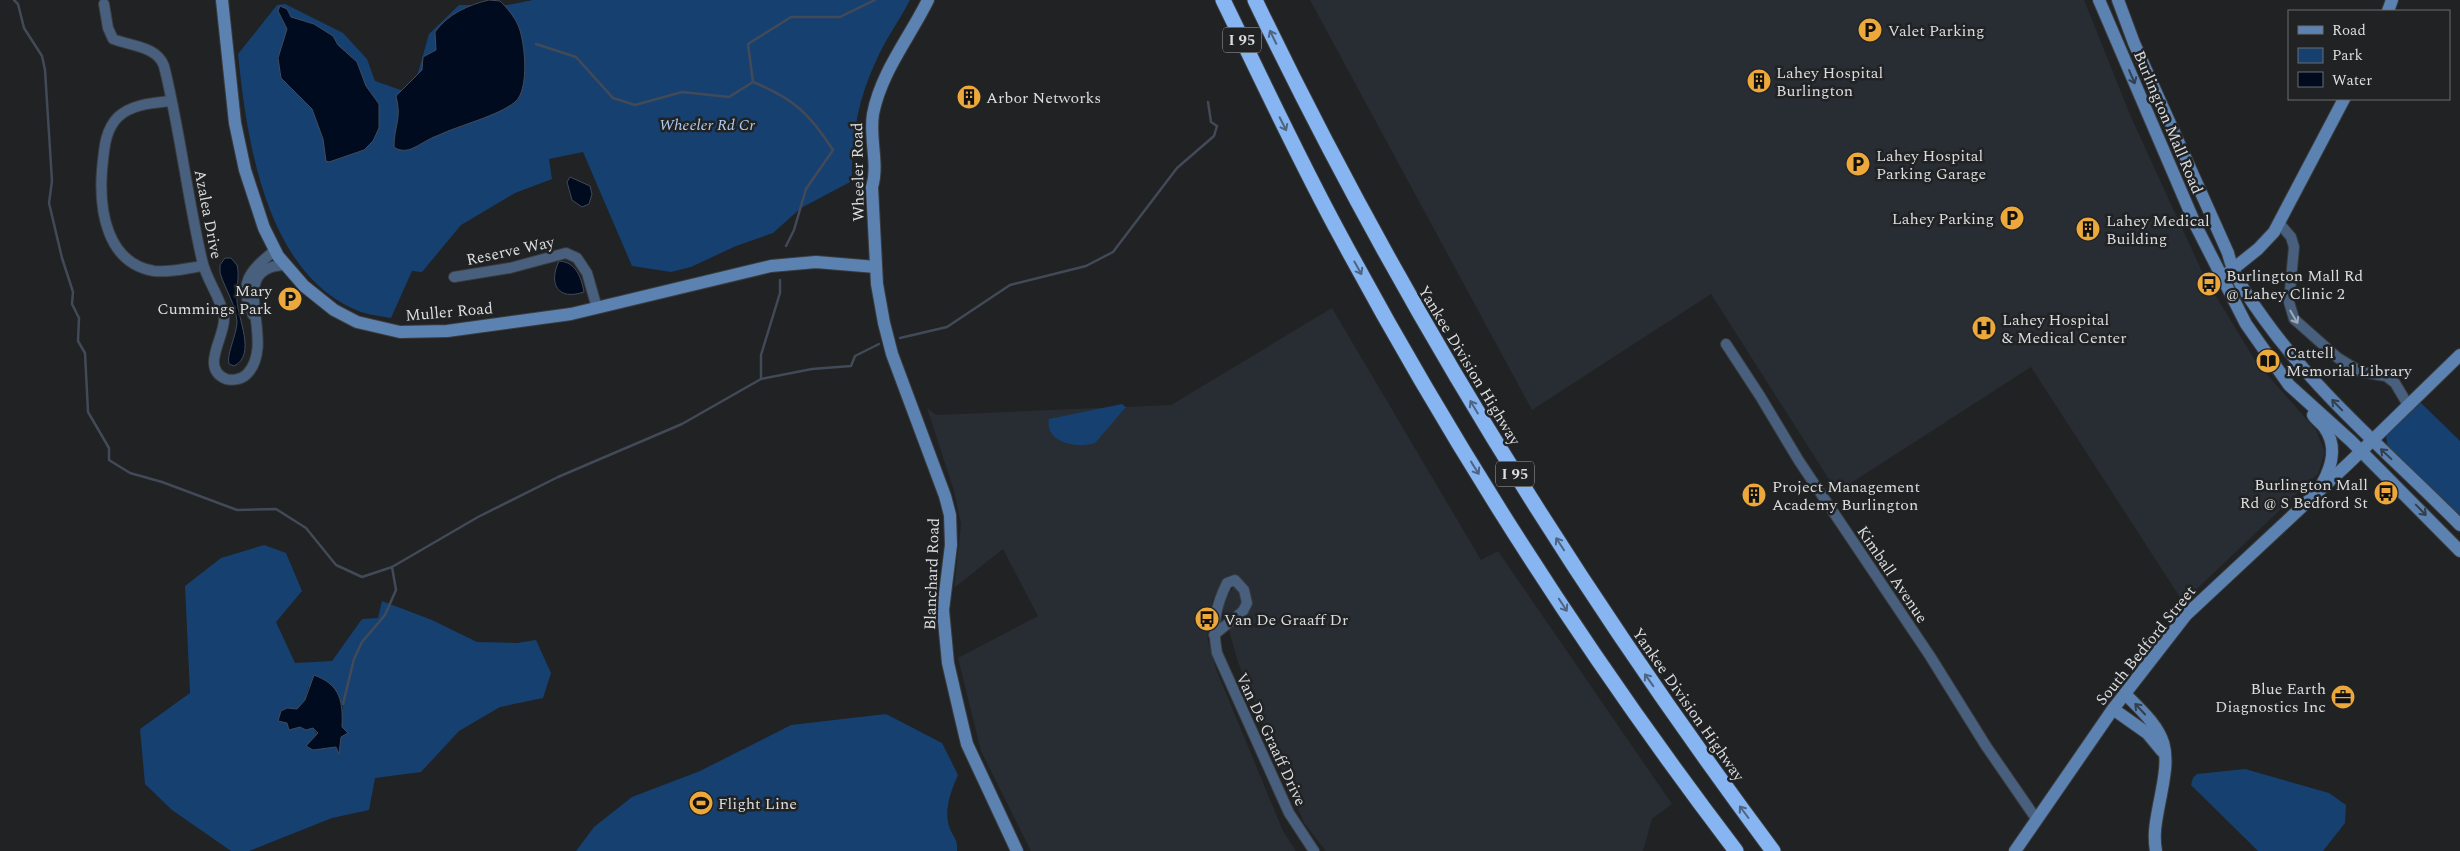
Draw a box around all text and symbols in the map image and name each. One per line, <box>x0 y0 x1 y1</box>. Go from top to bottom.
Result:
legend <box>2288 10 2450 100</box>
parking icon: Valet Parking <box>1857 17 1883 43</box>
place label: Valet Parking <box>1888 19 1985 43</box>
text: Road <box>2332 19 2366 42</box>
road number: I 95 <box>1223 28 1261 52</box>
one-way arrow <box>1268 30 1278 45</box>
text: Park <box>2332 44 2363 67</box>
street label: Burlington Mall Road <box>2127 47 2209 198</box>
place label: Lahey Hospital Burlington <box>1776 61 1883 103</box>
building icon: Lahey Hospital Burlington <box>1746 68 1772 94</box>
one-way arrow <box>2128 69 2137 84</box>
text: Water <box>2332 69 2372 92</box>
building icon: Arbor Networks <box>956 84 982 110</box>
place label: Arbor Networks <box>986 86 1101 110</box>
park label: Wheeler Rd Cr <box>659 113 755 137</box>
one-way arrow <box>1278 116 1288 131</box>
street label: Wheeler Road <box>845 122 871 222</box>
place label: Lahey Hospital Parking Garage <box>1876 144 1986 186</box>
parking icon: Lahey Hospital Parking Garage <box>1845 151 1871 177</box>
street label: Azalea Drive <box>188 167 228 261</box>
parking icon: Lahey Parking <box>1999 205 2025 231</box>
place label: Lahey Parking <box>1892 207 1994 231</box>
place label: Lahey Medical Building <box>2106 209 2210 251</box>
building icon: Lahey Medical Building <box>2075 216 2101 242</box>
street label: Reserve Way <box>464 230 558 272</box>
one-way arrow <box>1353 260 1363 275</box>
place label: Burlington Mall Rd @ Lahey Clinic 2 <box>2226 264 2363 306</box>
bus stop icon: Burlington Mall Rd @ Lahey Clinic 2 <box>2196 271 2222 297</box>
place label: Mary Cummings Park <box>157 279 273 321</box>
street label: Yankee Division Highway <box>1412 281 1527 451</box>
parking icon: Mary Cummings Park <box>277 286 303 312</box>
street label: Muller Road <box>404 296 494 328</box>
place label: Lahey Hospital & Medical Center <box>2002 308 2127 350</box>
one-way arrow <box>2290 310 2300 324</box>
hospital icon: Lahey Hospital & Medical Center <box>1971 315 1997 341</box>
place label: Cattell Memorial Library <box>2286 341 2413 383</box>
library icon: Cattell Memorial Library <box>2255 348 2281 374</box>
one-way arrow <box>2331 399 2343 412</box>
one-way arrow <box>1468 400 1478 414</box>
one-way arrow <box>2380 448 2392 460</box>
one-way arrow <box>1471 461 1481 475</box>
road number: I 95 <box>1496 462 1534 486</box>
place label: Burlington Mall Rd @ S Bedford St <box>2240 473 2368 515</box>
place label: Project Management Academy Burlington <box>1772 475 1920 517</box>
bus stop icon: Burlington Mall Rd @ S Bedford St <box>2373 480 2399 506</box>
building icon: Project Management Academy Burlington <box>1741 482 1767 508</box>
one-way arrow <box>2414 504 2426 516</box>
street label: Blanchard Road <box>918 517 946 631</box>
street label: Kimball Avenue <box>1851 521 1934 628</box>
one-way arrow <box>1555 537 1566 551</box>
street label: South Bedford Street <box>2090 580 2202 711</box>
one-way arrow <box>1558 598 1568 612</box>
bus stop icon: Van De Graaff Dr <box>1194 606 1220 632</box>
place label: Van De Graaff Dr <box>1224 608 1348 632</box>
street label: Yankee Division Highway <box>1626 623 1751 787</box>
street label: Van De Graaff Drive <box>1230 669 1313 810</box>
one-way arrow <box>1644 673 1654 687</box>
place label: Blue Earth Diagnostics Inc <box>2215 677 2326 719</box>
office icon: Blue Earth Diagnostics Inc <box>2330 684 2356 710</box>
one-way arrow <box>2134 703 2146 716</box>
sports icon: Flight Line <box>688 790 714 816</box>
place label: Flight Line <box>718 792 797 816</box>
one-way arrow <box>1739 805 1749 819</box>

